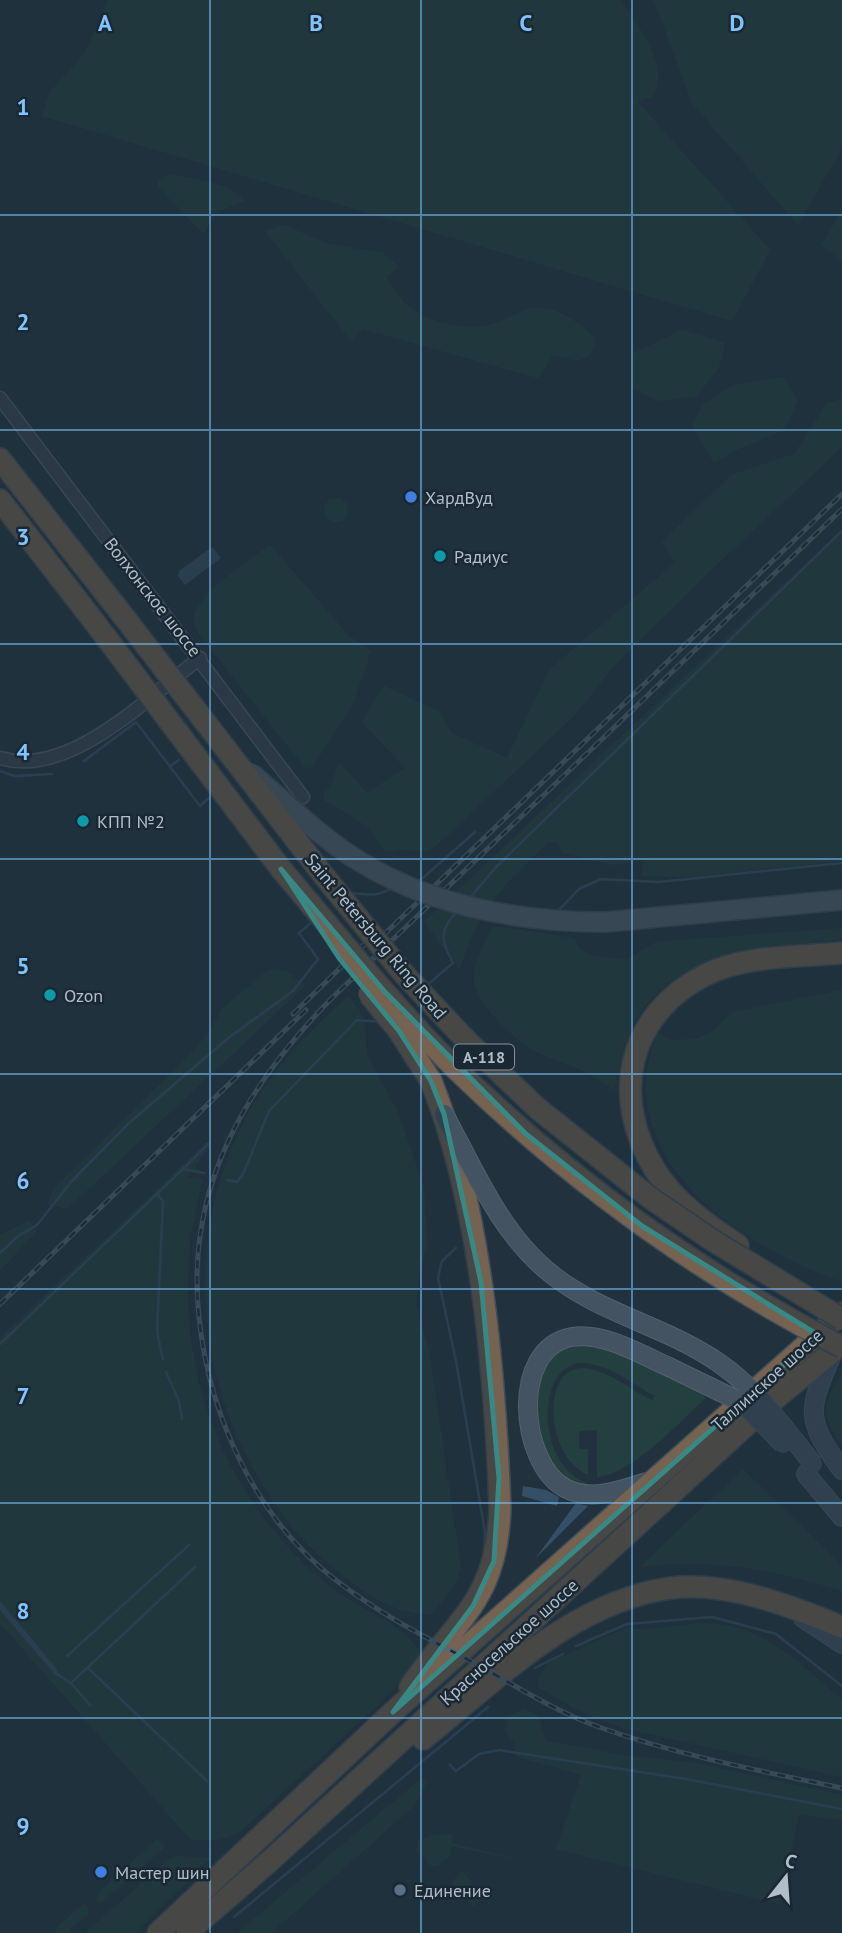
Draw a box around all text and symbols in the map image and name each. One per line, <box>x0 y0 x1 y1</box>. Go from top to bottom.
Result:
text: A <box>98 8 112 37</box>
text: B <box>309 8 323 37</box>
text: C <box>520 8 533 37</box>
text: D <box>730 8 744 37</box>
text: 1 <box>16 92 30 121</box>
text: 2 <box>16 307 30 336</box>
place label: ХардВуд <box>425 486 493 509</box>
marker: ХардВуд <box>403 489 419 505</box>
text: 3 <box>16 522 30 551</box>
street label: Волхонское шоссе <box>99 533 207 661</box>
place label: Радиус <box>454 545 508 568</box>
marker: Радиус <box>432 548 448 564</box>
text: 4 <box>16 737 30 766</box>
place label: КПП №2 <box>97 810 165 833</box>
marker: КПП №2 <box>75 813 91 829</box>
street label: Saint Petersburg Ring Road <box>300 848 452 1024</box>
text: 5 <box>16 951 30 980</box>
place label: Ozon <box>64 984 103 1007</box>
marker: Ozon <box>42 987 58 1003</box>
road number: А-118 <box>454 1044 514 1070</box>
text: 6 <box>16 1166 30 1195</box>
street label: Таллинское шоссе <box>706 1324 828 1436</box>
text: 7 <box>16 1381 30 1410</box>
street label: Красносельское шоссе <box>435 1574 583 1710</box>
text: 8 <box>16 1596 30 1625</box>
text: 9 <box>16 1811 30 1840</box>
north arrow <box>751 1842 821 1912</box>
text: С <box>782 1848 800 1874</box>
place label: Мастер шин <box>115 1861 209 1884</box>
marker: Мастер шин <box>93 1864 109 1880</box>
place label: Единение <box>414 1879 491 1902</box>
marker: Единение <box>392 1882 408 1898</box>

